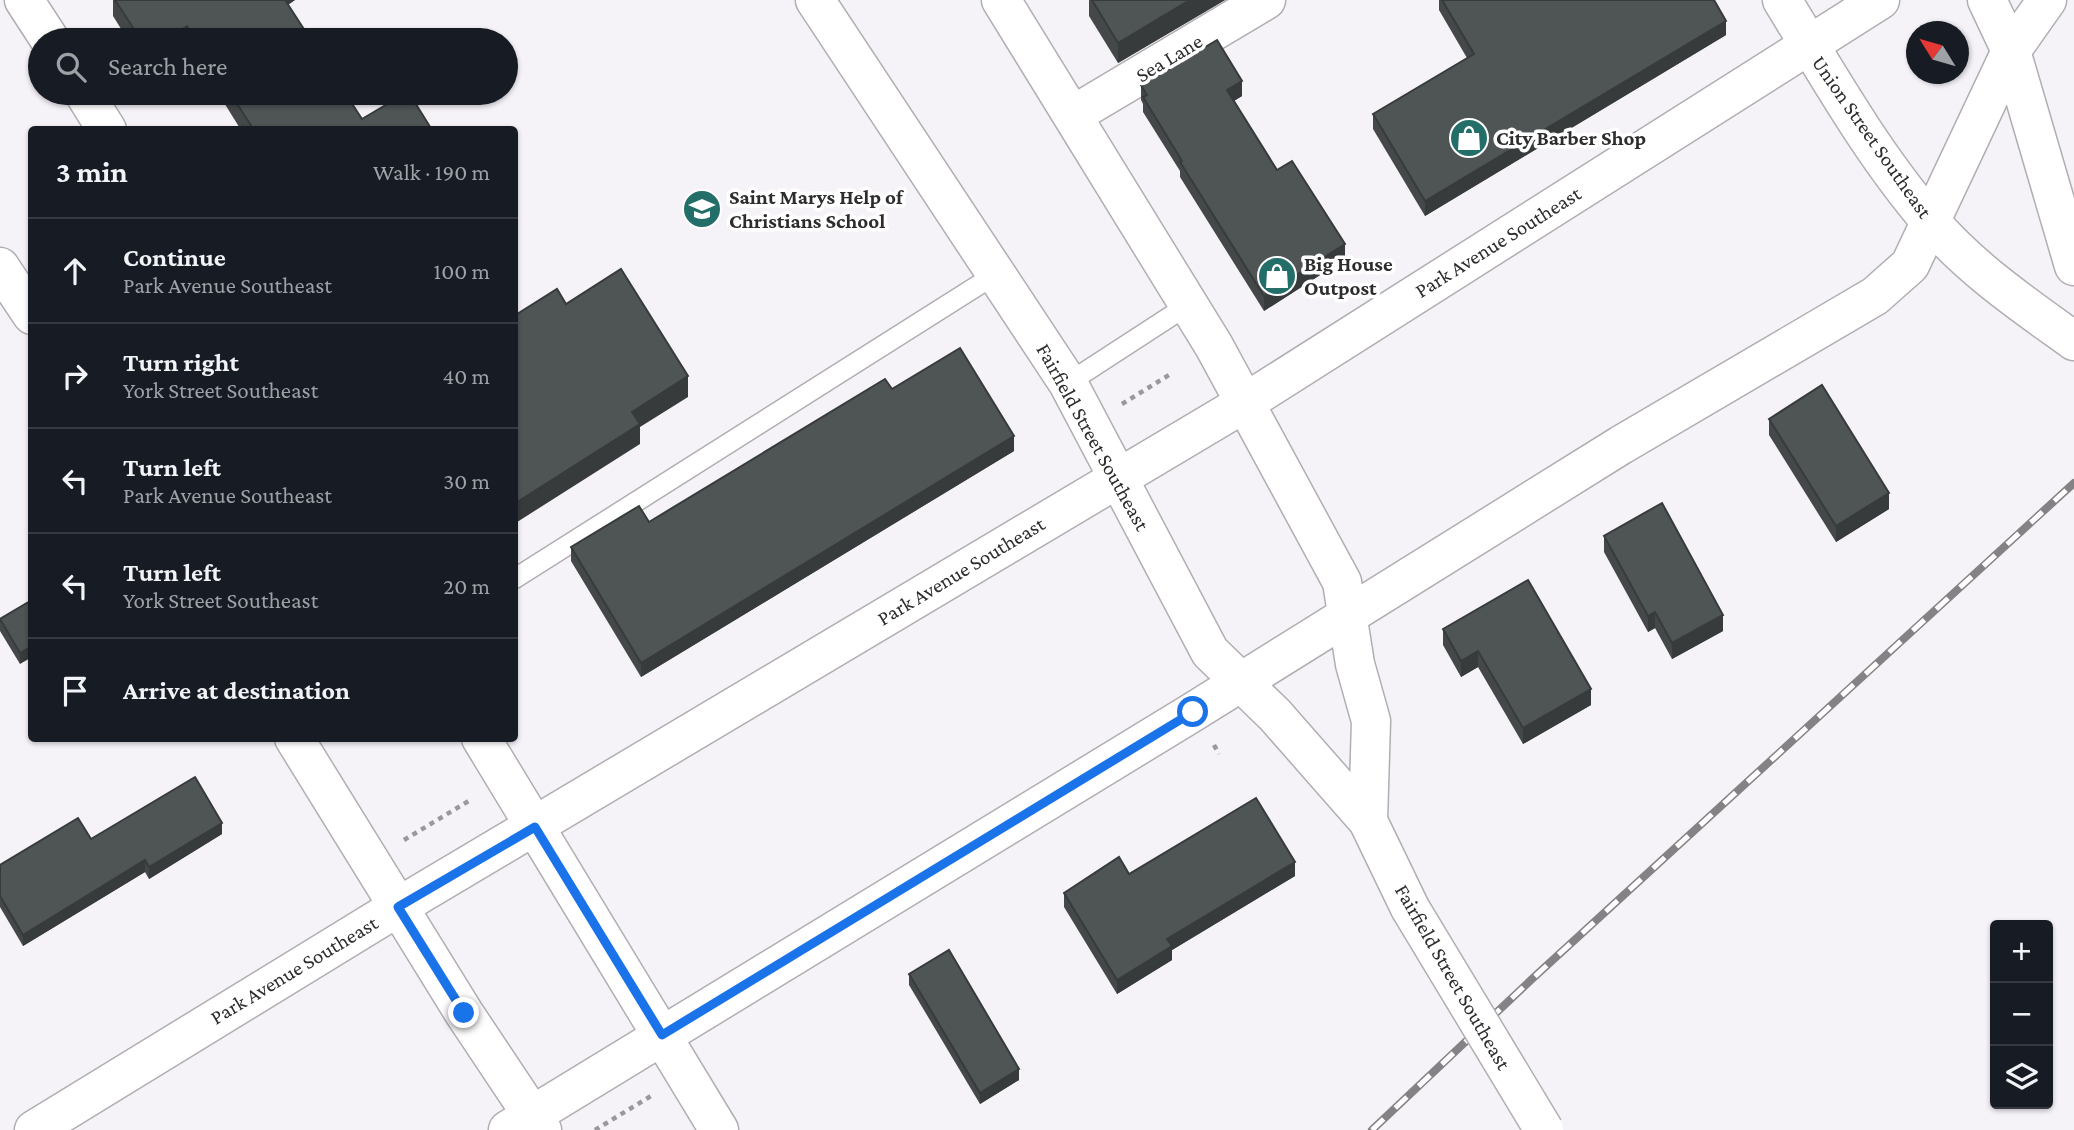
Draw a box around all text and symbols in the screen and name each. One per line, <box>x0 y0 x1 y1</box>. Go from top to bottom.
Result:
north arrow <box>1906 21 1969 84</box>
search box <box>28 28 518 105</box>
street label: Sea Lane <box>1131 29 1207 87</box>
icon: search <box>52 48 90 86</box>
street label: Union Street Southeast <box>1807 51 1938 224</box>
text: Search here <box>108 52 227 81</box>
shop icon: City Barber Shop <box>1448 117 1490 159</box>
place label: City Barber Shop <box>1496 126 1646 150</box>
text: 3 min <box>56 155 128 188</box>
text: Walk · 190 m <box>373 159 490 185</box>
street label: Park Avenue Southeast <box>1411 181 1586 303</box>
place label: Saint Marys Help of Christians School <box>729 185 904 233</box>
school or university icon: Saint Marys Help of Christians School <box>681 188 723 230</box>
text: Continue <box>123 243 226 272</box>
icon: ahead <box>56 252 94 290</box>
place label: Big House Outpost <box>1304 252 1393 300</box>
shop icon: Big House Outpost <box>1256 255 1298 297</box>
text: 100 m <box>434 258 490 284</box>
text: Park Avenue Southeast <box>123 272 332 298</box>
street label: Fairfield Street Southeast <box>1031 339 1155 536</box>
text: Turn right <box>123 348 239 377</box>
icon: right <box>56 357 94 395</box>
text: 40 m <box>442 363 490 389</box>
text: York Street Southeast <box>123 377 318 403</box>
text: Turn left <box>123 453 221 482</box>
icon: left <box>56 462 94 500</box>
text: 30 m <box>443 468 490 494</box>
text: Park Avenue Southeast <box>123 482 332 508</box>
street label: Park Avenue Southeast <box>873 511 1050 630</box>
text: Turn left <box>123 558 221 587</box>
icon: left <box>56 567 94 605</box>
text: 20 m <box>443 573 490 599</box>
text: York Street Southeast <box>123 587 318 613</box>
icon: arrive <box>56 672 94 710</box>
text: Arrive at destination <box>123 676 350 705</box>
route start <box>1177 696 1208 727</box>
street label: Fairfield Street Southeast <box>1390 880 1517 1075</box>
street label: Park Avenue Southeast <box>206 910 383 1029</box>
map controls <box>1990 920 2053 1109</box>
button: + <box>1990 920 2053 983</box>
button: − <box>1990 983 2053 1046</box>
route end <box>448 997 479 1028</box>
button: layers <box>1990 1046 2053 1109</box>

